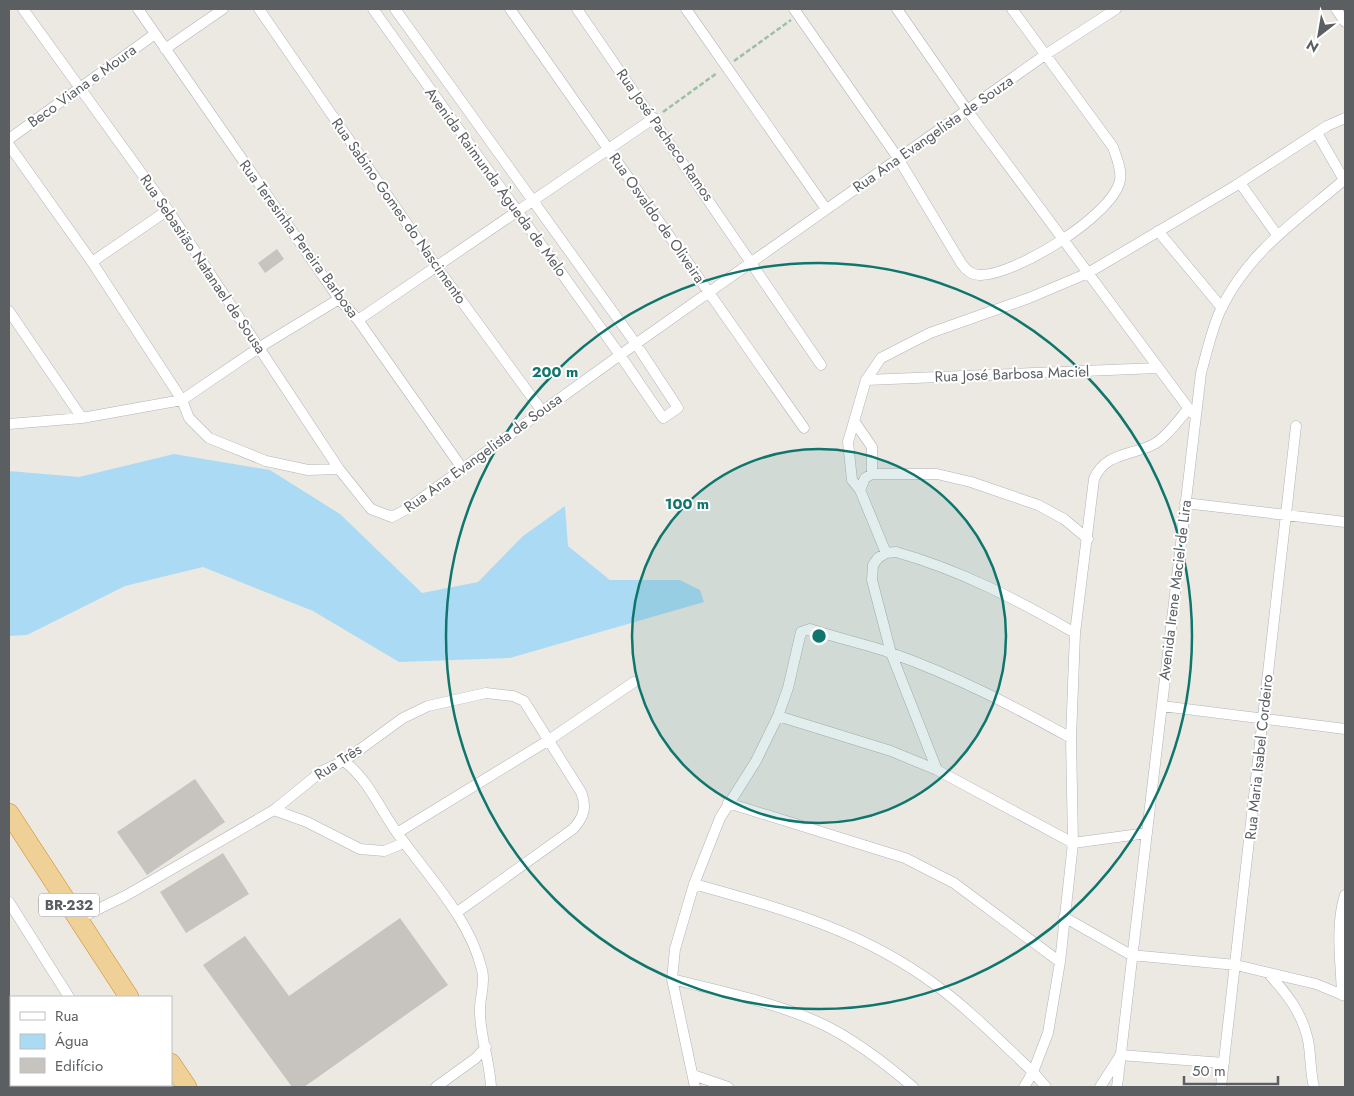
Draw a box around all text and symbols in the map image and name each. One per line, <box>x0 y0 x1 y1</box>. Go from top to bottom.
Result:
north arrow <box>1294 10 1344 60</box>
text: N <box>1302 35 1322 58</box>
street label: Beco Viana e Moura <box>23 39 141 133</box>
street label: Rua José Pacheco Ramos <box>611 64 719 206</box>
street label: Rua Ana Evangelista de Souza <box>848 70 1018 198</box>
street label: Avenida Raimunda Àgueda de Melo <box>420 83 572 281</box>
street label: Rua Sabino Gomes do Nascimento <box>326 114 472 308</box>
street label: Rua Osvaldo de Oliveira <box>604 148 710 288</box>
street label: Rua Teresinha Pereira Barbosa <box>234 155 364 323</box>
street label: Rua Sebastião Natanael de Sousa <box>135 170 271 358</box>
street label: Rua José Barbosa Maciel <box>934 360 1090 388</box>
text: 200 m <box>532 361 578 383</box>
street label: Rua Ana Evangelista de Sousa <box>399 388 567 518</box>
text: 100 m <box>665 493 709 515</box>
street label: Avenida Irene Maciel de Lira <box>1153 499 1197 681</box>
centre of rings <box>810 627 828 645</box>
street label: Rua Maria Isabel Cordeiro <box>1239 673 1279 841</box>
street label: Rua Três <box>310 738 366 786</box>
road number: BR-232 <box>39 894 99 916</box>
legend <box>10 996 172 1086</box>
text: Rua <box>55 1005 79 1027</box>
text: Água <box>55 1030 89 1052</box>
scale bar <box>1184 1054 1278 1086</box>
text: Edifício <box>55 1055 103 1077</box>
text: 50 m <box>1192 1060 1226 1082</box>

